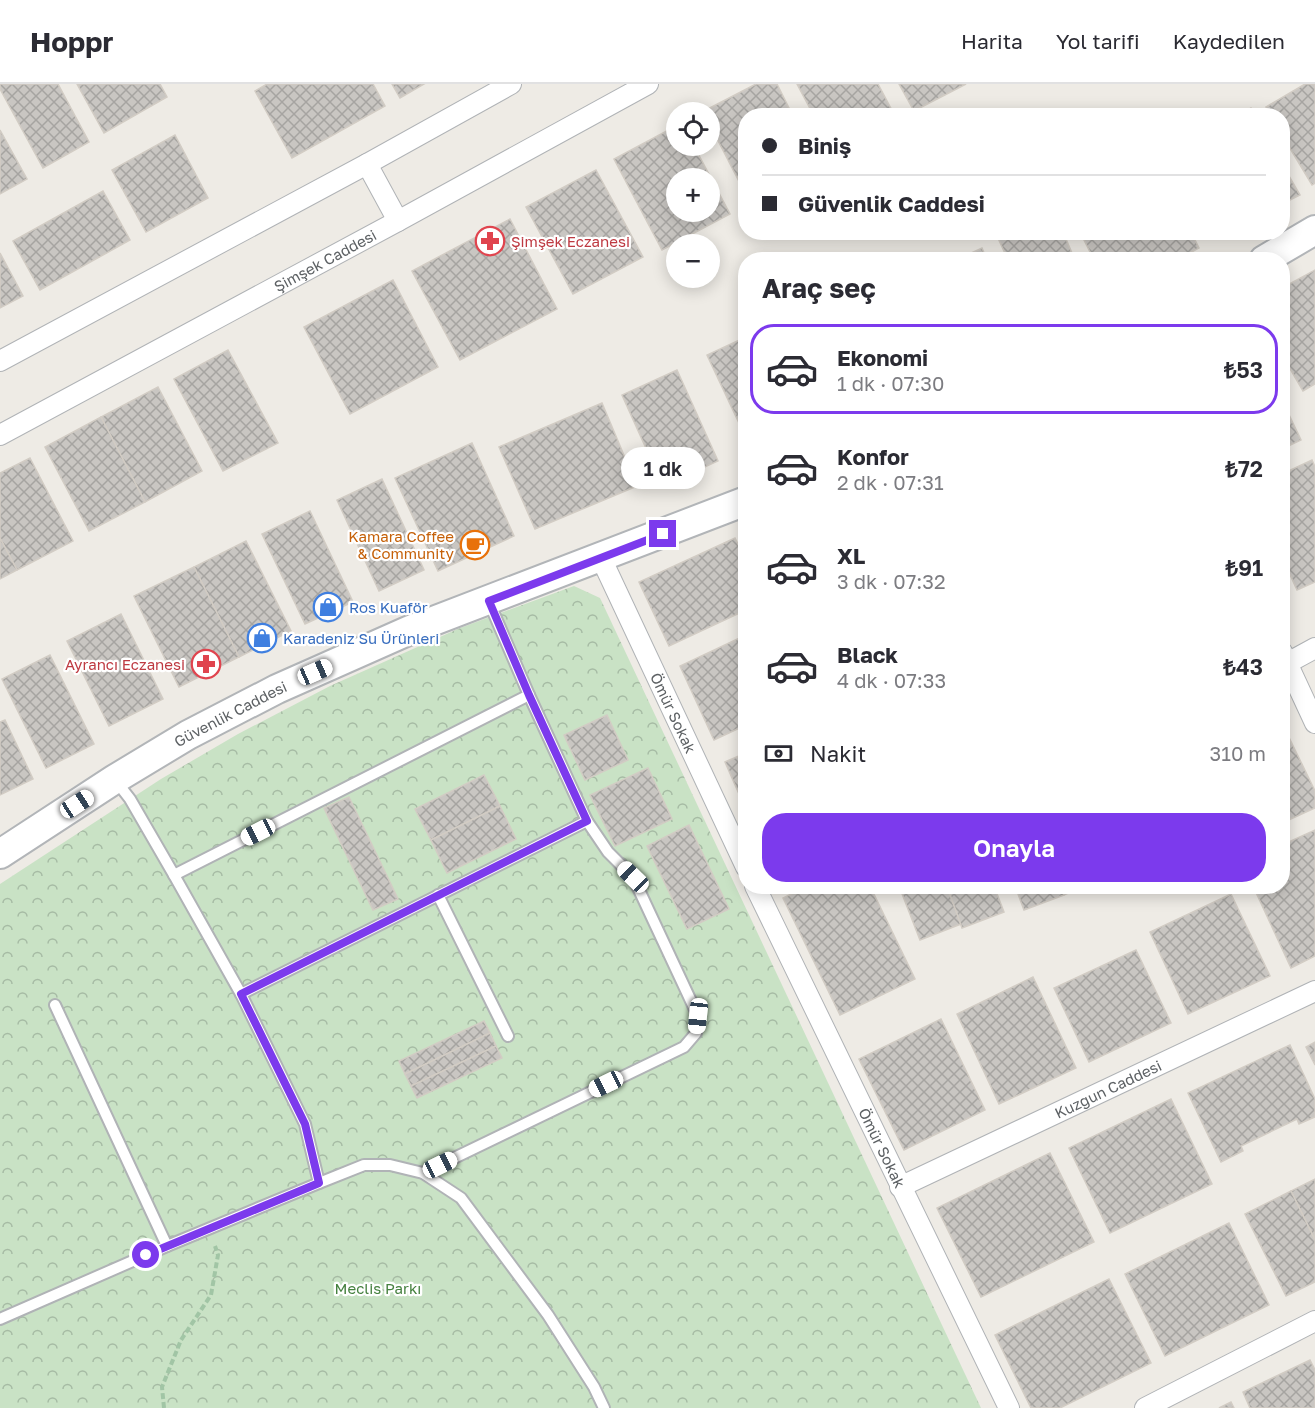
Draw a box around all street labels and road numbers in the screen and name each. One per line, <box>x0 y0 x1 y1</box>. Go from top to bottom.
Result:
street label: Şimşek Caddesi <box>271 225 379 295</box>
street label: Ömür Sokak <box>647 670 700 756</box>
street label: Güvenlik Caddesi <box>171 677 289 750</box>
street label: Kuzgun Caddesi <box>1052 1056 1164 1122</box>
street label: Ömür Sokak <box>855 1105 910 1191</box>

